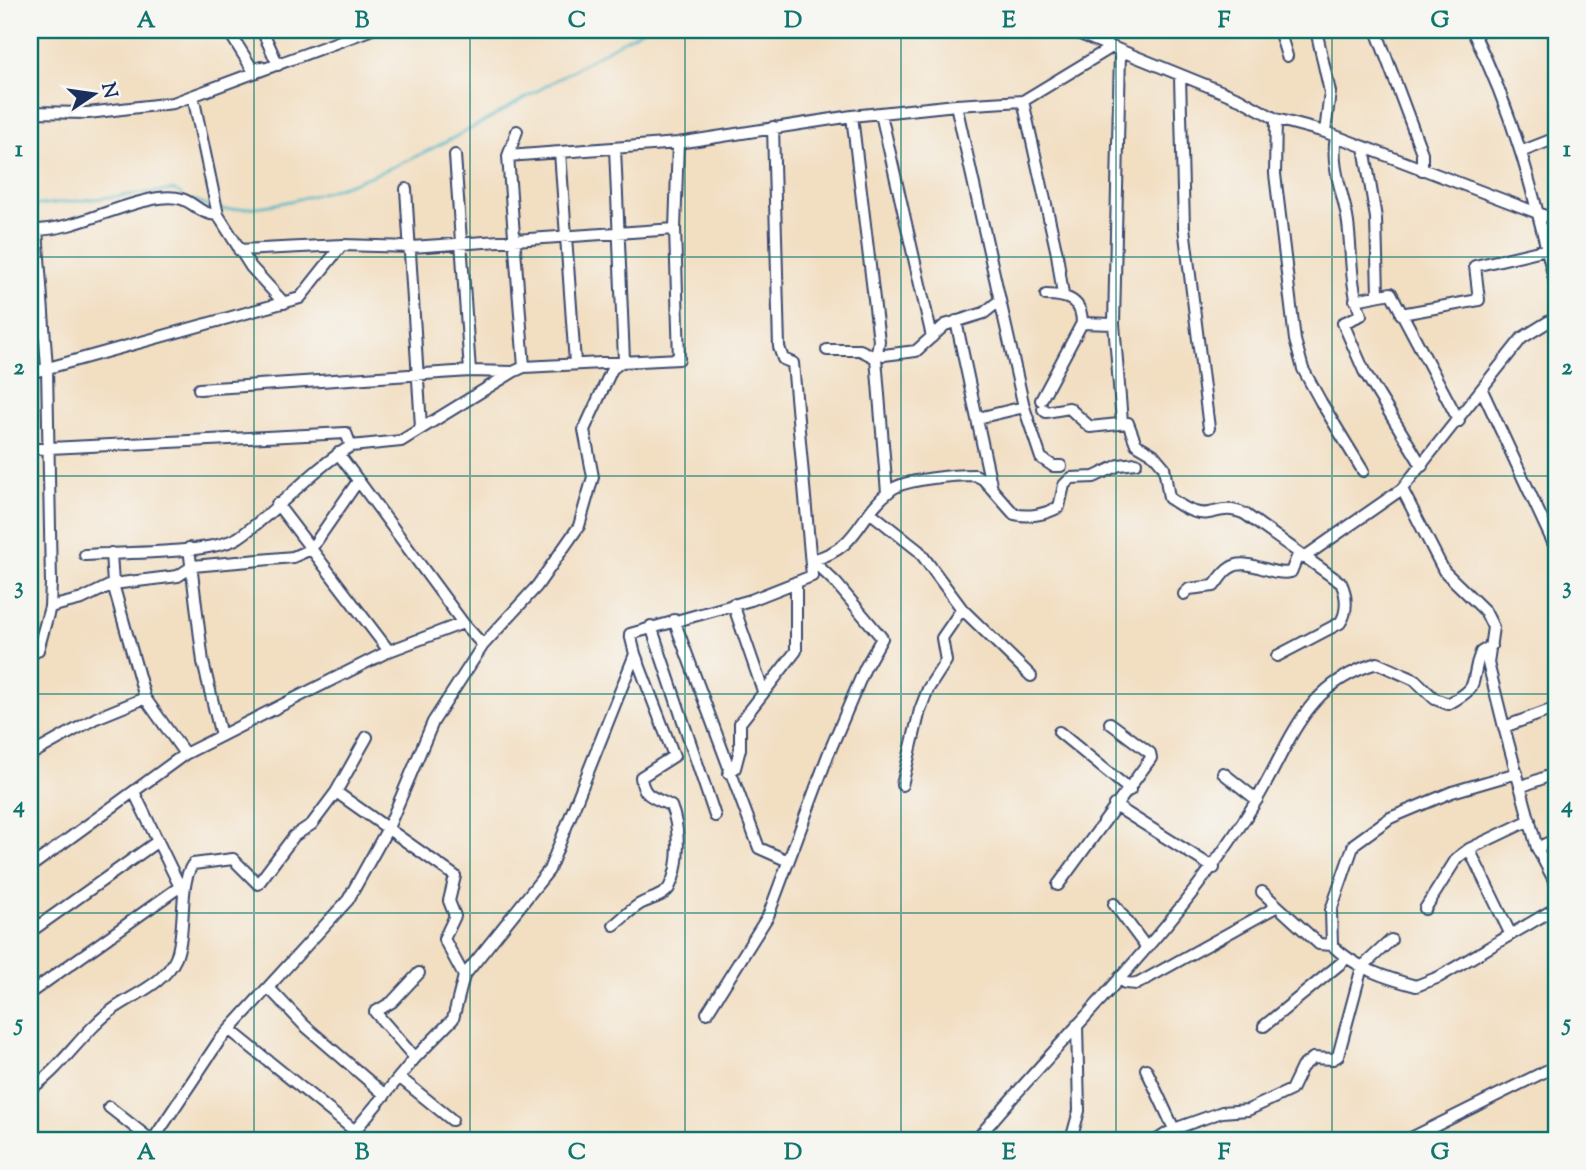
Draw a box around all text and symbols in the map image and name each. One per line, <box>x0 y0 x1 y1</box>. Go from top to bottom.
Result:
text: A <box>137 5 156 38</box>
text: B <box>355 5 370 38</box>
text: C <box>568 5 586 38</box>
text: D <box>784 5 802 38</box>
text: E <box>1002 5 1016 38</box>
text: F <box>1218 5 1231 38</box>
text: G <box>1431 5 1450 38</box>
north arrow <box>60 60 130 130</box>
text: N <box>93 80 123 101</box>
text: 1 <box>15 134 23 167</box>
text: 1 <box>1563 134 1571 167</box>
text: 2 <box>14 352 25 385</box>
text: 2 <box>1562 352 1573 385</box>
text: 3 <box>14 571 24 604</box>
text: 3 <box>1562 571 1572 604</box>
text: 4 <box>12 790 25 823</box>
text: 4 <box>1560 790 1573 823</box>
text: 5 <box>13 1008 23 1041</box>
text: 5 <box>1561 1008 1571 1041</box>
text: A <box>137 1137 156 1170</box>
text: B <box>355 1137 370 1170</box>
text: C <box>568 1137 586 1170</box>
text: D <box>784 1137 802 1170</box>
text: E <box>1002 1137 1016 1170</box>
text: F <box>1218 1137 1231 1170</box>
text: G <box>1431 1137 1450 1170</box>

